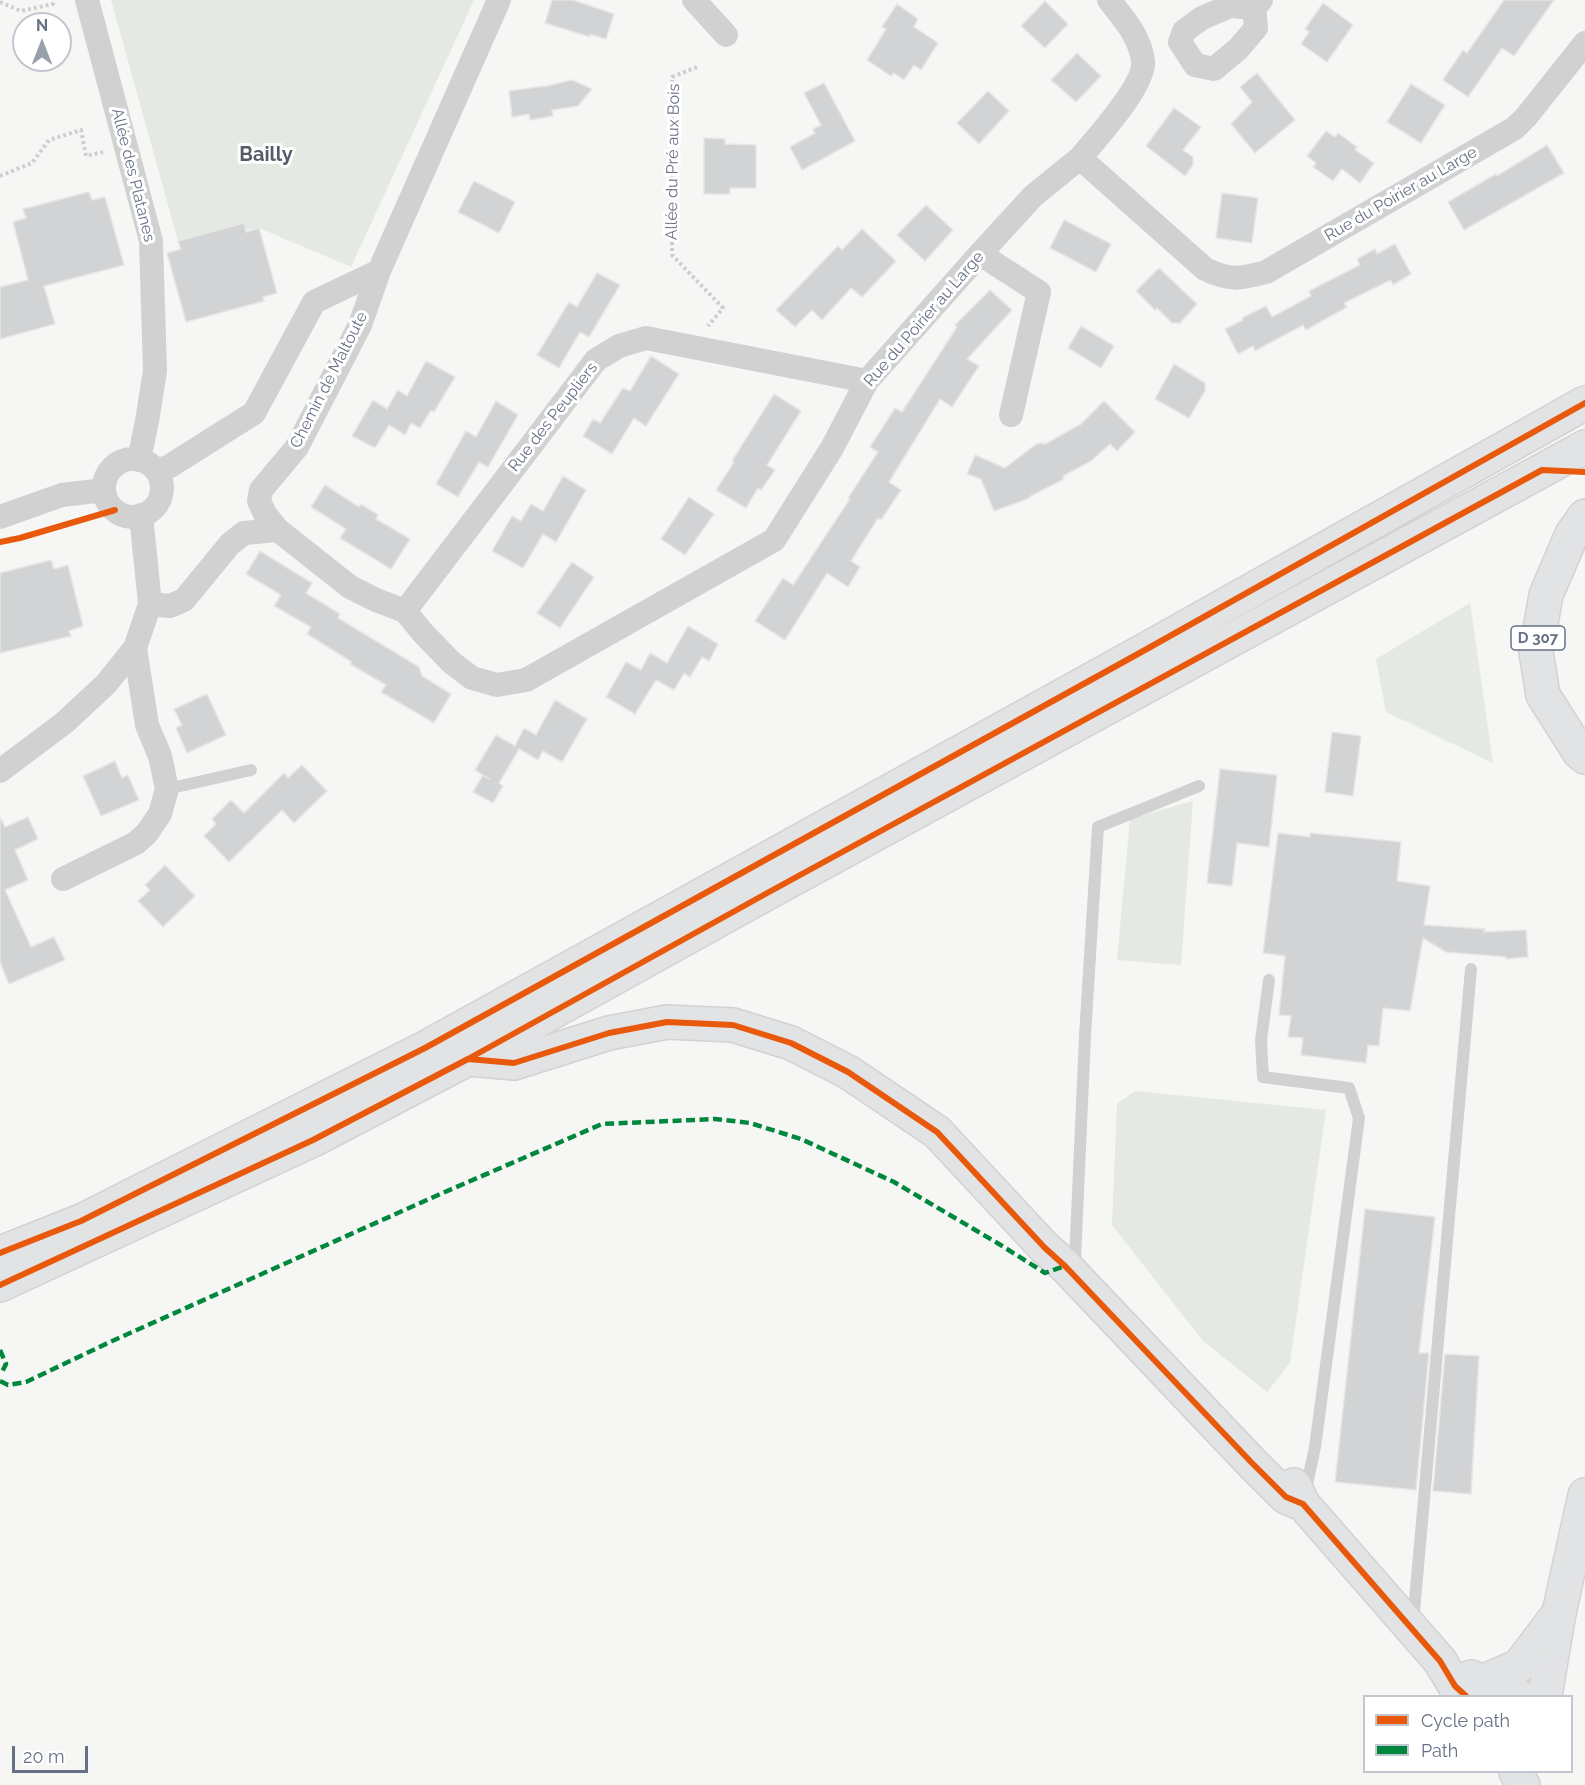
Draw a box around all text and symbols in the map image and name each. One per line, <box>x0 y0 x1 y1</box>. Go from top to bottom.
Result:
north arrow <box>12 12 72 72</box>
text: N <box>36 16 48 35</box>
street label: Allée du Pré aux Bois <box>662 84 684 240</box>
street label: Allée des Platanes <box>107 106 159 244</box>
street label: Rue du Poirier au Large <box>1321 142 1481 246</box>
district label: Bailly <box>239 143 293 167</box>
street label: Rue du Poirier au Large <box>860 247 988 391</box>
street label: Chemin de Maltoute <box>286 309 372 451</box>
street label: Rue des Peupliers <box>504 358 602 476</box>
road number: D 307 <box>1511 626 1565 650</box>
legend <box>1363 1695 1573 1773</box>
text: Cycle path <box>1421 1710 1510 1731</box>
scale bar <box>15 1734 92 1772</box>
text: Path <box>1421 1740 1458 1761</box>
text: 20 m <box>23 1746 65 1767</box>

